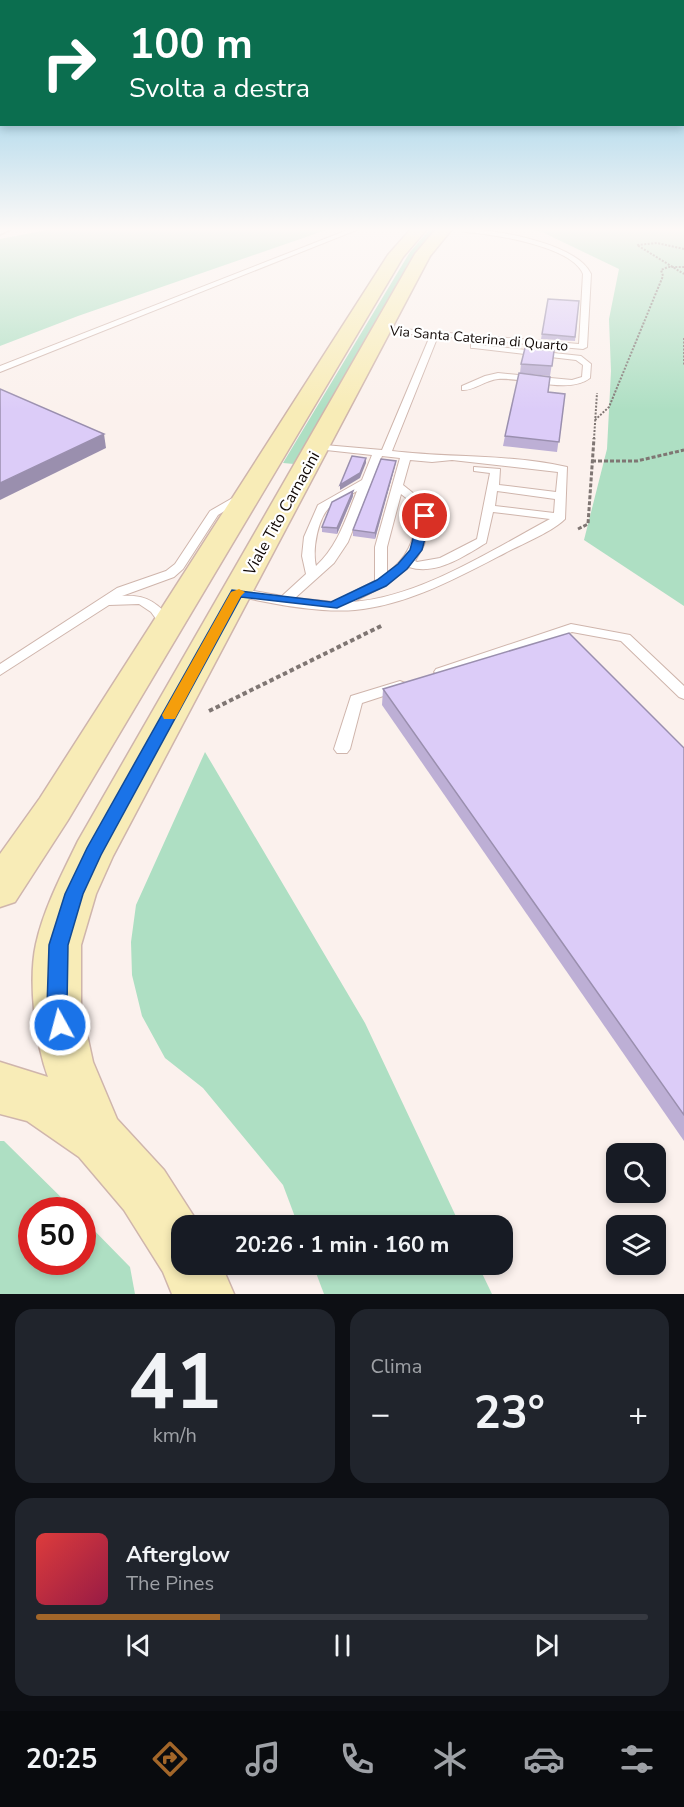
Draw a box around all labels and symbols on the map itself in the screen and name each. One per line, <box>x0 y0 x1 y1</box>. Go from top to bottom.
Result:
street label: Via Santa Caterina di Quarto <box>388 321 569 356</box>
street label: Viale Tito Carnacini <box>238 448 325 580</box>
pin <box>399 490 450 541</box>
position arrow <box>28 993 92 1057</box>
speed limit sign: 50 <box>18 1197 96 1275</box>

